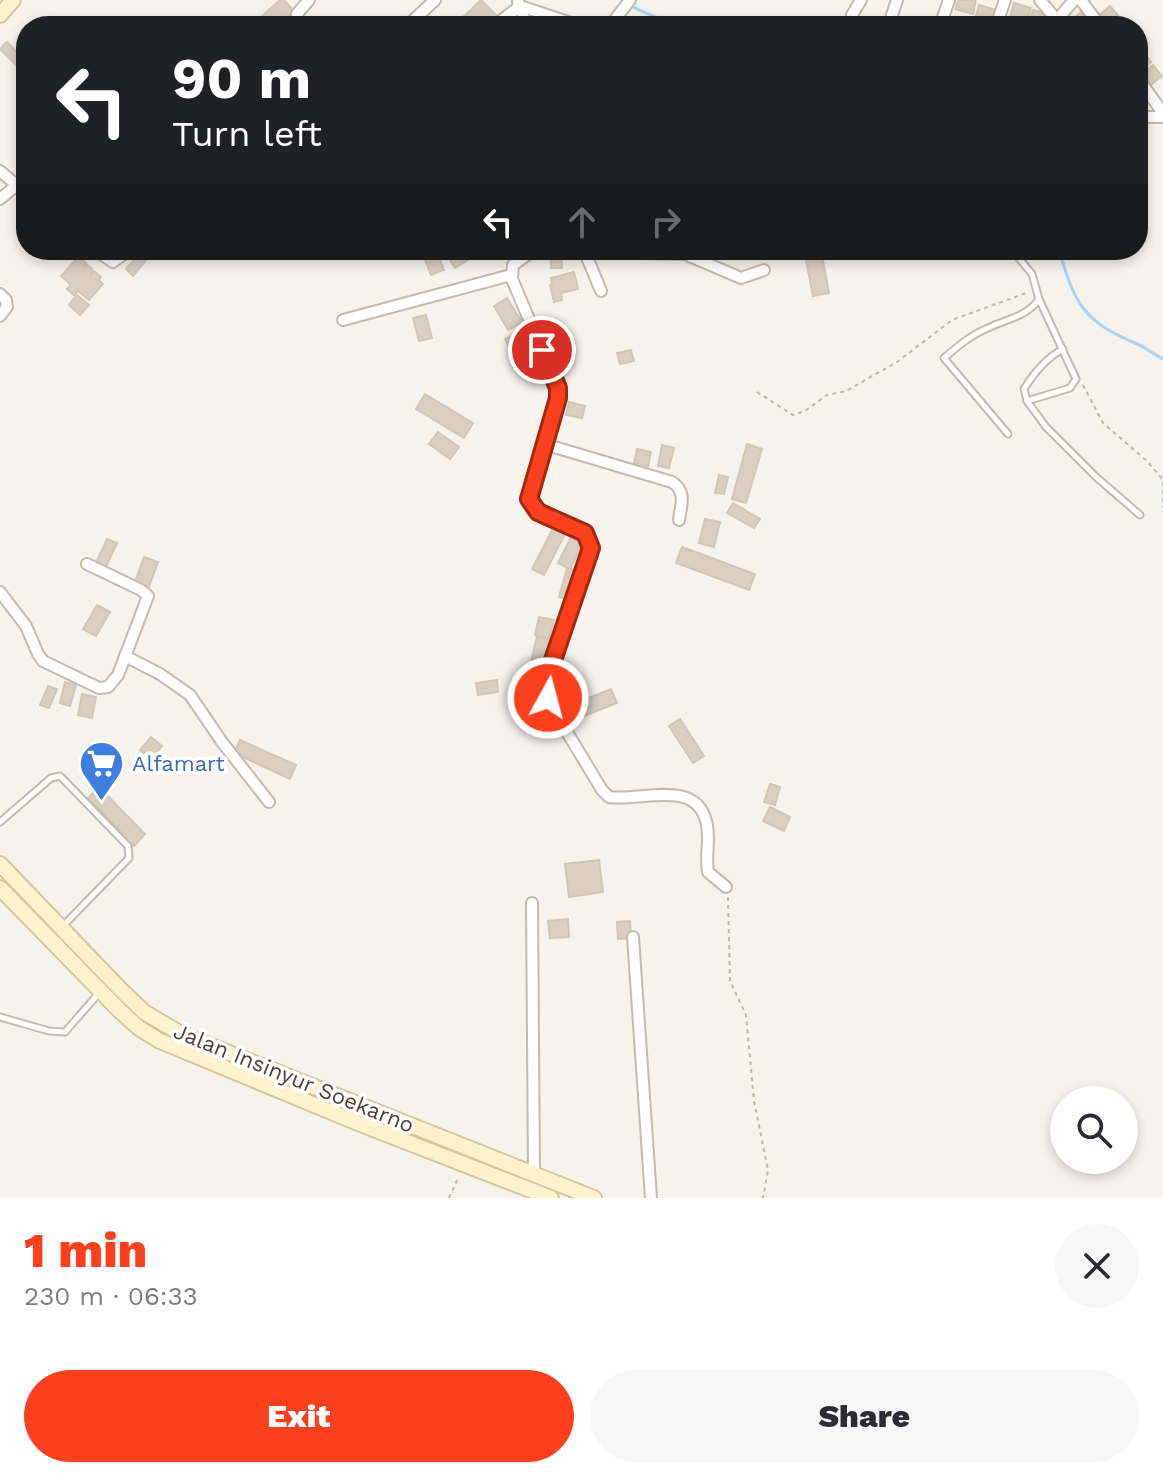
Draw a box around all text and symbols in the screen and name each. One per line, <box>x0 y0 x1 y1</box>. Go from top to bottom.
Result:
text: 90 m <box>172 46 311 112</box>
icon: left <box>40 48 144 152</box>
text: Turn left <box>172 113 322 155</box>
icon: left <box>476 200 520 244</box>
icon: ahead <box>560 200 604 244</box>
icon: right <box>644 200 688 244</box>
pin <box>508 316 576 384</box>
icon: arrive <box>520 328 564 372</box>
position arrow <box>506 656 590 740</box>
supermarket icon: Alfamart <box>77 739 125 802</box>
place label: Alfamart <box>132 751 225 776</box>
street label: Jalan Insinyur Soekarno <box>170 1018 418 1138</box>
map controls <box>1050 1086 1138 1174</box>
button: search <box>1050 1086 1138 1174</box>
text: 1 min <box>24 1222 147 1279</box>
button: close <box>1055 1224 1139 1308</box>
text: 230 m · 06:33 <box>24 1281 198 1311</box>
button: Exit <box>24 1370 574 1462</box>
button: Share <box>590 1370 1139 1462</box>

